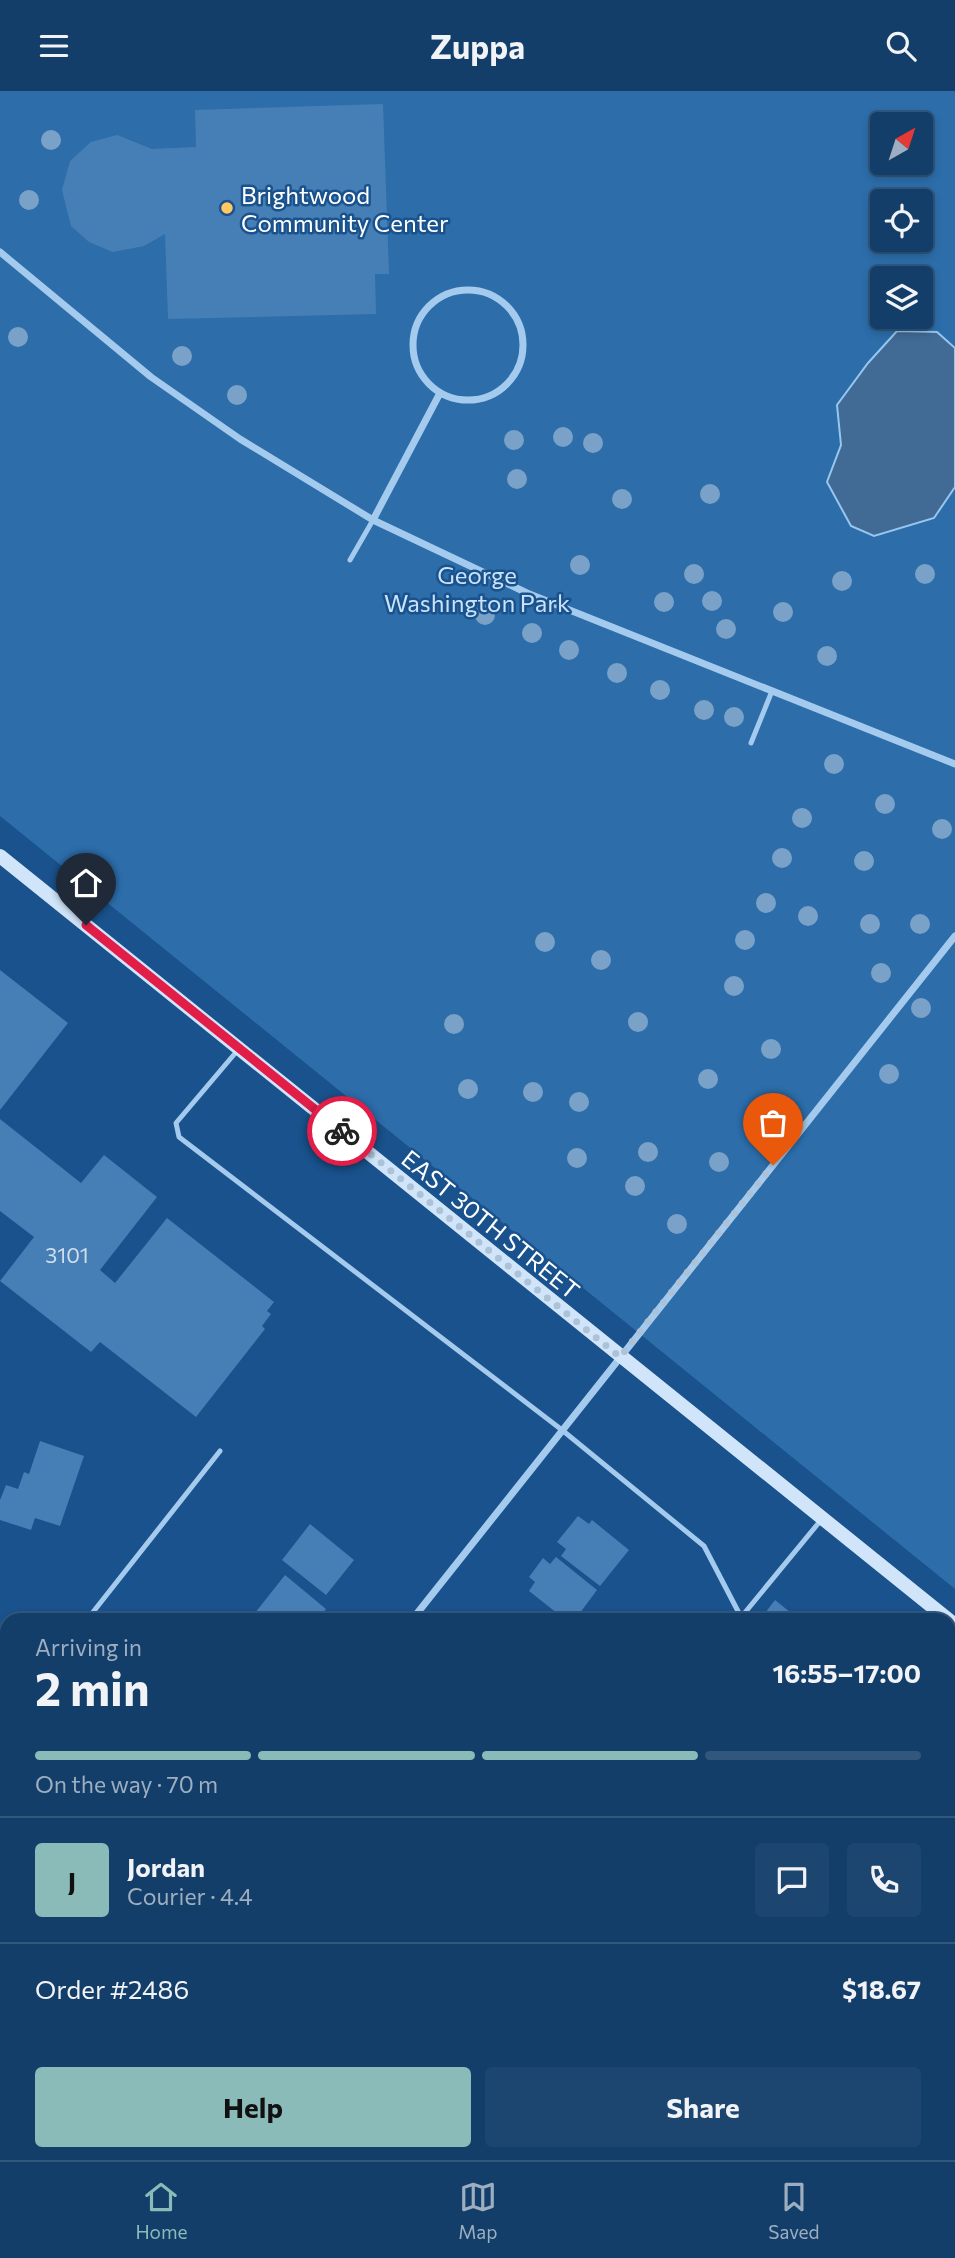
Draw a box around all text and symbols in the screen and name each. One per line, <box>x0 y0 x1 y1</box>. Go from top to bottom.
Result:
text: Zuppa <box>430 26 525 66</box>
icon: menu <box>35 27 73 65</box>
icon: search <box>882 27 920 65</box>
north arrow <box>870 112 933 175</box>
map controls <box>870 112 933 329</box>
place label: Brightwood Community Center <box>241 180 449 237</box>
button: locate <box>870 189 933 252</box>
marker: Brightwood Community Center <box>219 200 235 216</box>
button: layers <box>870 266 933 329</box>
park label: George Washington Park <box>384 560 570 617</box>
pin <box>56 853 116 925</box>
icon: home <box>67 864 105 902</box>
pin <box>743 1093 803 1165</box>
courier <box>307 1096 377 1166</box>
icon: bag <box>754 1104 792 1142</box>
icon: bike <box>323 1112 361 1150</box>
street label: EAST 30TH STREET <box>396 1143 586 1305</box>
house number: 3101 <box>45 1242 89 1267</box>
text: Arriving in <box>35 1633 142 1661</box>
text: 16:55–17:00 <box>773 1657 921 1688</box>
text: 2 min <box>35 1659 150 1715</box>
text: On the way · 70 m <box>35 1770 218 1798</box>
button: chat <box>755 1843 829 1917</box>
button: phone <box>847 1843 921 1917</box>
text: Jordan <box>127 1851 205 1882</box>
text: J <box>68 1865 76 1896</box>
text: Courier · 4.4 <box>127 1882 253 1910</box>
text: Order #2486 <box>35 1973 189 2004</box>
text: $18.67 <box>842 1973 921 2004</box>
button: Help <box>35 2067 471 2147</box>
button: Share <box>485 2067 921 2147</box>
tab: Home <box>135 2178 188 2243</box>
tab: Map <box>458 2178 498 2243</box>
tab: Saved <box>768 2178 820 2243</box>

